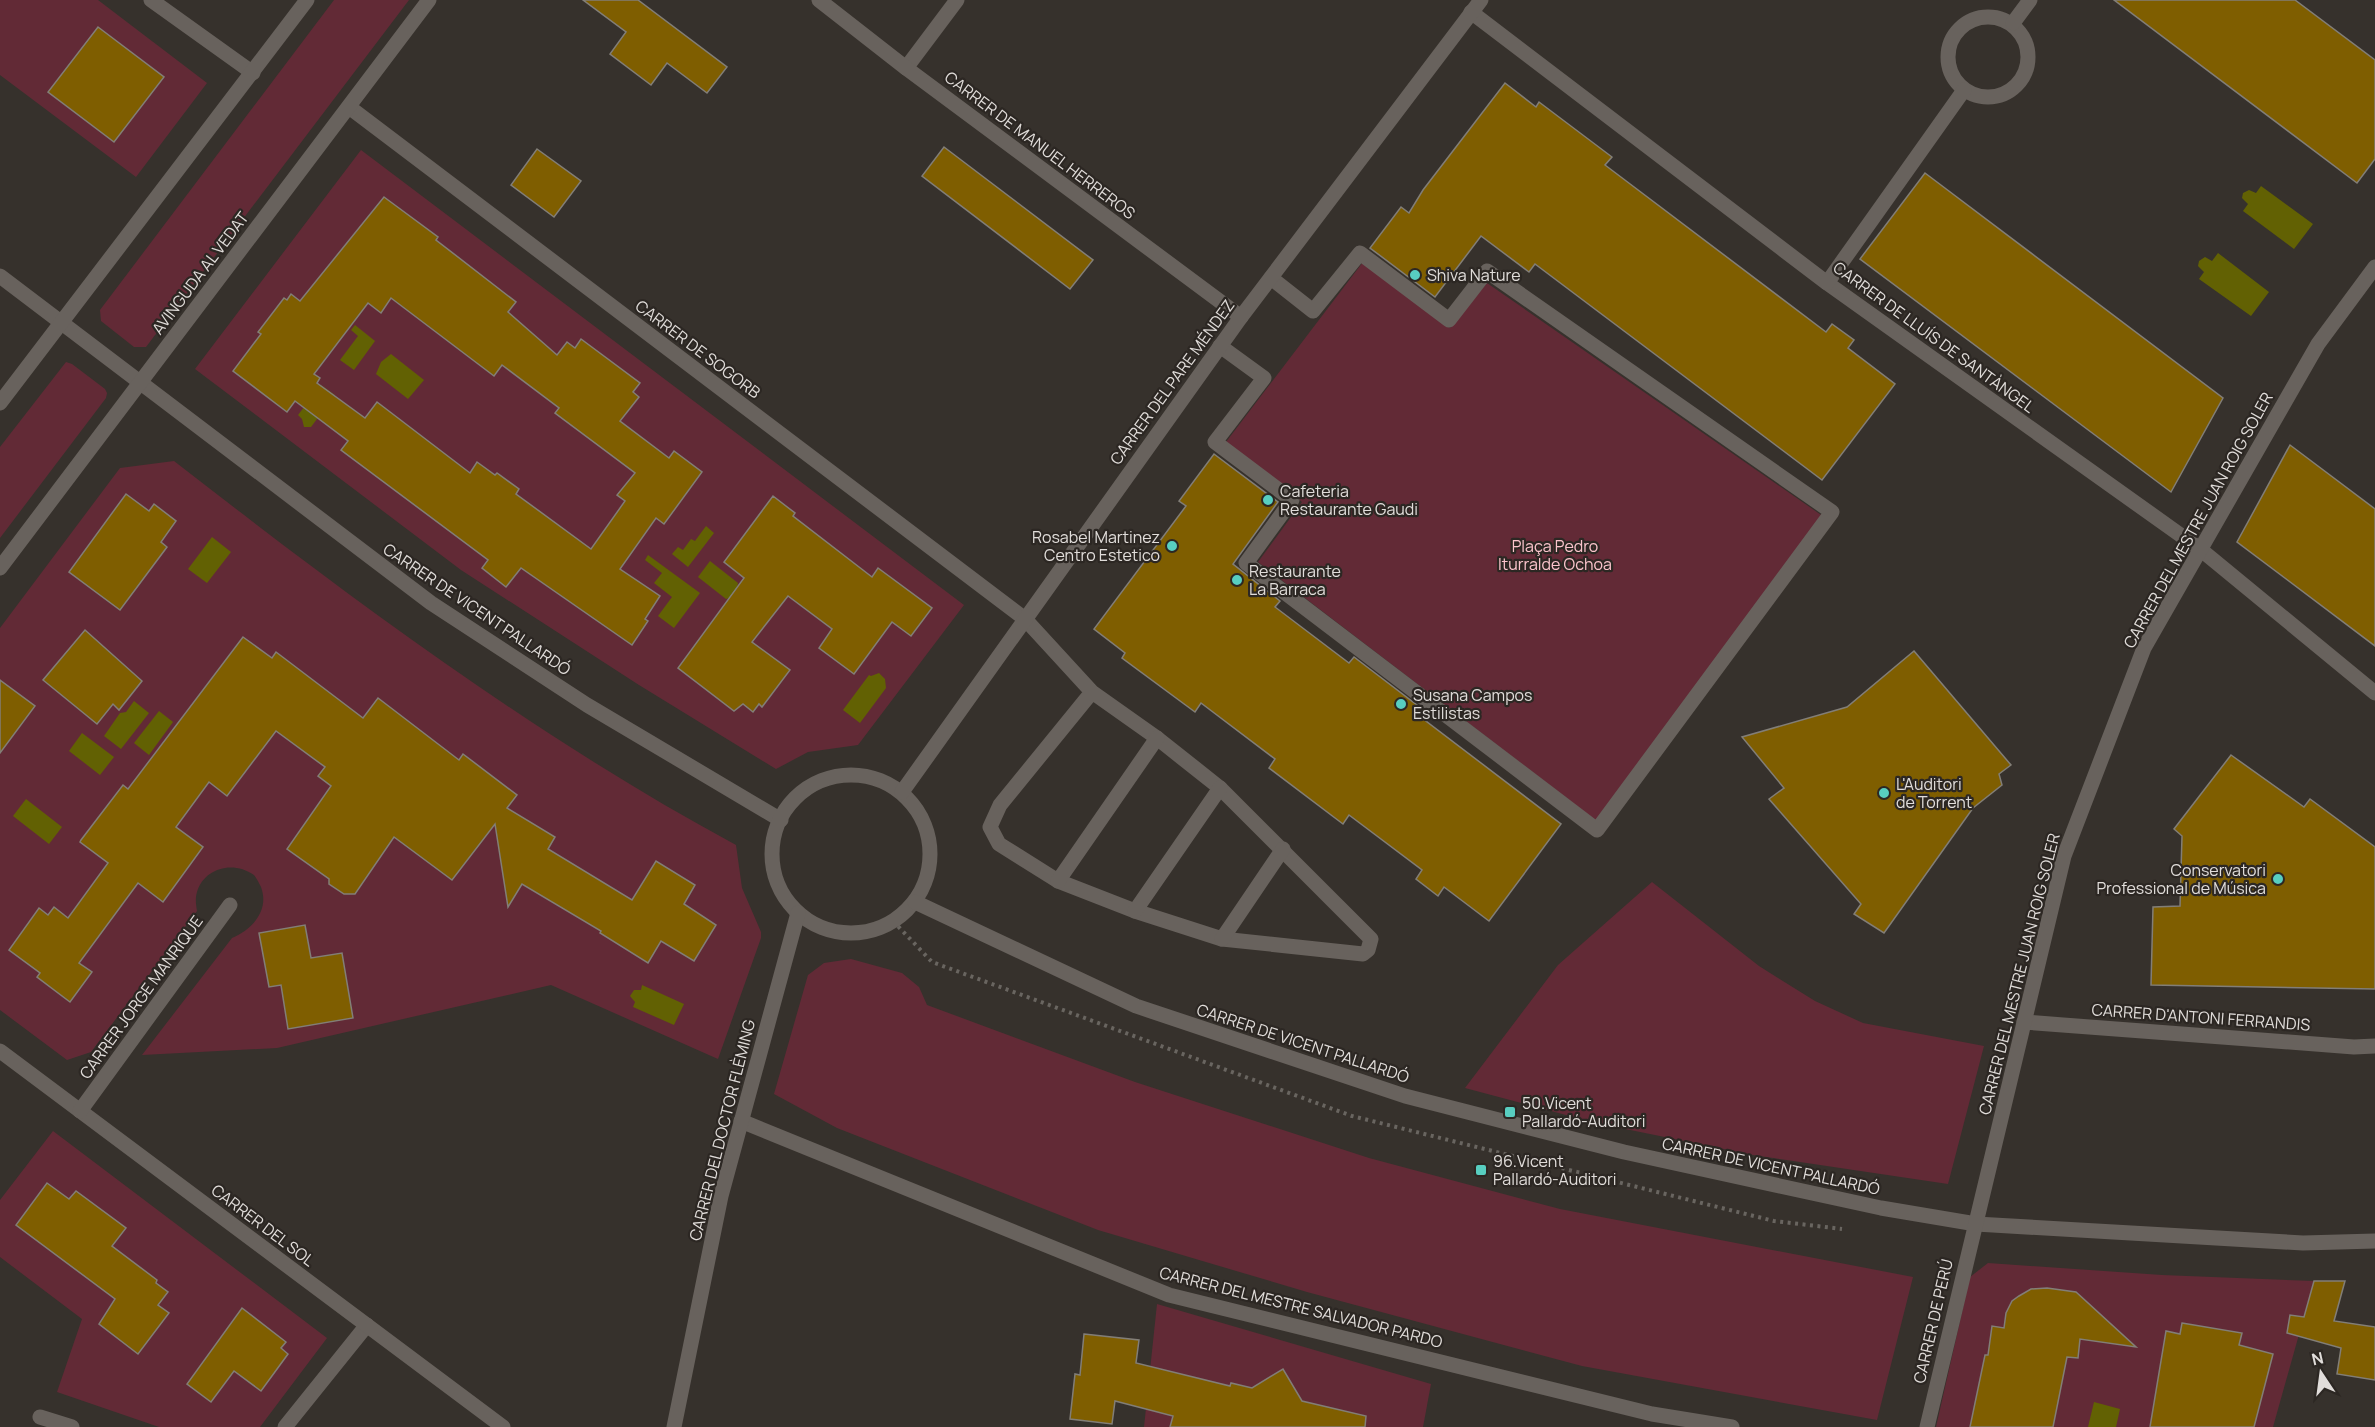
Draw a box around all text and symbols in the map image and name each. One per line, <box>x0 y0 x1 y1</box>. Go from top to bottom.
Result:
street label: CARRER DE MANUEL HERREROS <box>940 66 1140 224</box>
street label: AVINGUDA AL VEDAT <box>147 207 254 339</box>
street label: CARRER DE LLUÍS DE SANTÀNGEL <box>1829 256 2039 418</box>
place label: Shiva Nature <box>1427 264 1521 286</box>
marker: Shiva Nature <box>1408 268 1422 282</box>
street label: CARRER DE SOGORB <box>631 295 765 403</box>
street label: CARRER DEL PARE MÉNDEZ <box>1105 295 1239 469</box>
street label: CARRER DEL MESTRE JUAN ROIG SOLER <box>2118 388 2278 652</box>
place label: Cafeteria Restaurante Gaudi <box>1280 480 1418 520</box>
marker: Cafeteria Restaurante Gaudi <box>1261 493 1275 507</box>
place label: Rosabel Martinez Centro Estetico <box>1032 526 1160 566</box>
park label: Plaça Pedro Iturralde Ochoa <box>1498 535 1612 575</box>
street label: CARRER DE VICENT PALLARDÓ <box>379 538 576 680</box>
marker: Rosabel Martinez Centro Estetico <box>1165 539 1179 553</box>
place label: Restaurante La Barraca <box>1249 560 1341 600</box>
marker: Restaurante La Barraca <box>1230 573 1244 587</box>
place label: Susana Campos Estilistas <box>1413 684 1532 724</box>
marker: Susana Campos Estilistas <box>1394 697 1408 711</box>
place label: L'Auditori de Torrent <box>1896 773 1972 813</box>
marker: L'Auditori de Torrent <box>1877 786 1891 800</box>
street label: CARRER DEL MESTRE JUAN ROIG SOLER <box>1973 831 2065 1117</box>
place label: Conservatori Professional de Música <box>2096 859 2266 899</box>
marker: Conservatori Professional de Música <box>2271 872 2285 886</box>
street label: CARRER JORGE MANRIQUE <box>74 911 208 1083</box>
street label: CARRER DE VICENT PALLARDÓ <box>1194 998 1412 1088</box>
street label: CARRER D'ANTONI FERRANDIS <box>2091 998 2311 1036</box>
street label: CARRER DEL DOCTOR FLÈMING <box>684 1017 760 1243</box>
place label: 50.Vicent Pallardó-Auditori <box>1522 1092 1645 1132</box>
marker: 50.Vicent Pallardó-Auditori <box>1503 1105 1517 1119</box>
street label: CARRER DE VICENT PALLARDÓ <box>1660 1132 1882 1200</box>
place label: 96.Vicent Pallardó-Auditori <box>1493 1150 1616 1190</box>
marker: 96.Vicent Pallardó-Auditori <box>1474 1163 1488 1177</box>
street label: CARRER DEL SOL <box>207 1179 319 1271</box>
street label: CARRER DE PERÚ <box>1908 1257 1958 1385</box>
street label: CARRER DEL MESTRE SALVADOR PARDO <box>1157 1261 1445 1353</box>
north arrow <box>2291 1343 2351 1403</box>
text: N <box>2310 1346 2326 1370</box>

